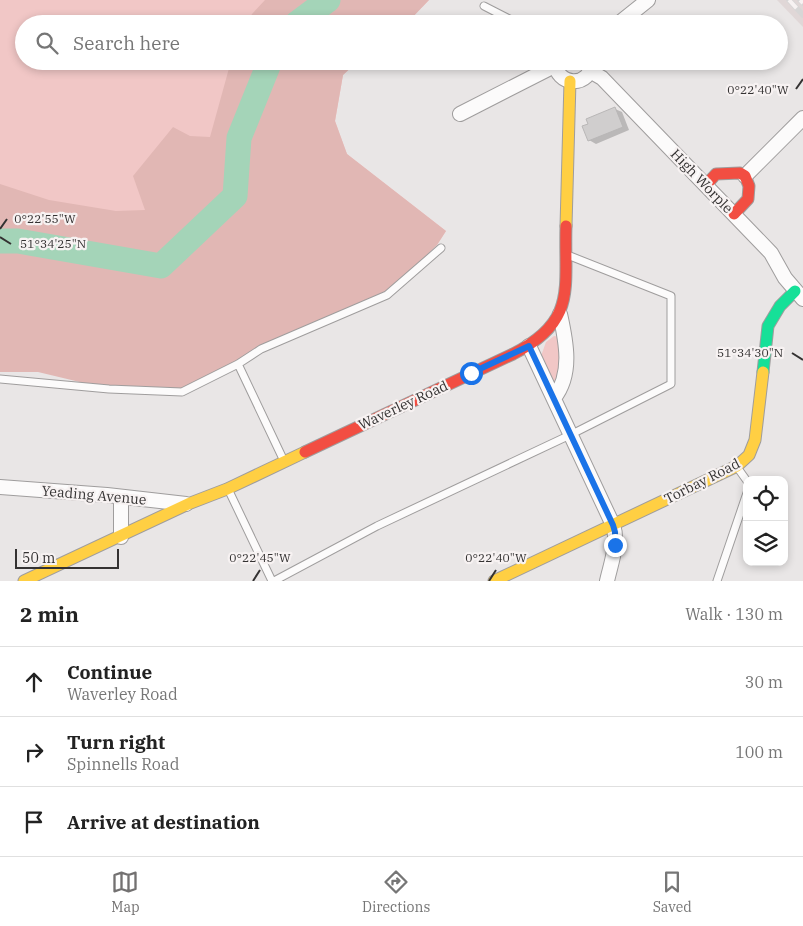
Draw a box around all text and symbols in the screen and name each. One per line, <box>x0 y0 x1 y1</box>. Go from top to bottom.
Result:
search box <box>15 15 788 70</box>
icon: search <box>33 29 61 57</box>
text: Search here <box>73 31 180 55</box>
text: 0°22'40"W <box>727 82 789 97</box>
street label: High Worple <box>667 145 737 217</box>
text: 0°22'55"W <box>14 211 76 226</box>
text: 51°34'25"N <box>20 236 86 251</box>
text: 51°34'30"N <box>717 345 783 360</box>
route start <box>460 362 483 385</box>
street label: Waverley Road <box>355 376 451 434</box>
street label: Torbay Road <box>661 454 743 508</box>
map controls <box>743 476 788 566</box>
button: locate <box>743 476 788 521</box>
street label: Yeading Avenue <box>41 481 147 509</box>
button: layers <box>743 521 788 566</box>
route end <box>604 534 627 557</box>
scale bar <box>15 546 119 569</box>
text: 50 m <box>22 549 55 567</box>
text: 0°22'45"W <box>229 550 291 565</box>
text: 0°22'40"W <box>465 550 527 565</box>
text: 2 min <box>20 600 79 628</box>
text: Walk · 130 m <box>685 604 783 624</box>
text: Continue <box>67 660 152 684</box>
icon: ahead <box>20 668 48 696</box>
text: 30 m <box>745 672 783 692</box>
text: Waverley Road <box>67 684 178 704</box>
text: Turn right <box>67 730 165 754</box>
icon: right <box>20 738 48 766</box>
text: 100 m <box>735 742 783 762</box>
text: Spinnells Road <box>67 754 179 774</box>
icon: arrive <box>20 808 48 836</box>
text: Arrive at destination <box>67 810 260 834</box>
tab: Map <box>111 868 140 916</box>
tab: Directions <box>362 868 430 916</box>
tab: Saved <box>653 868 692 916</box>

